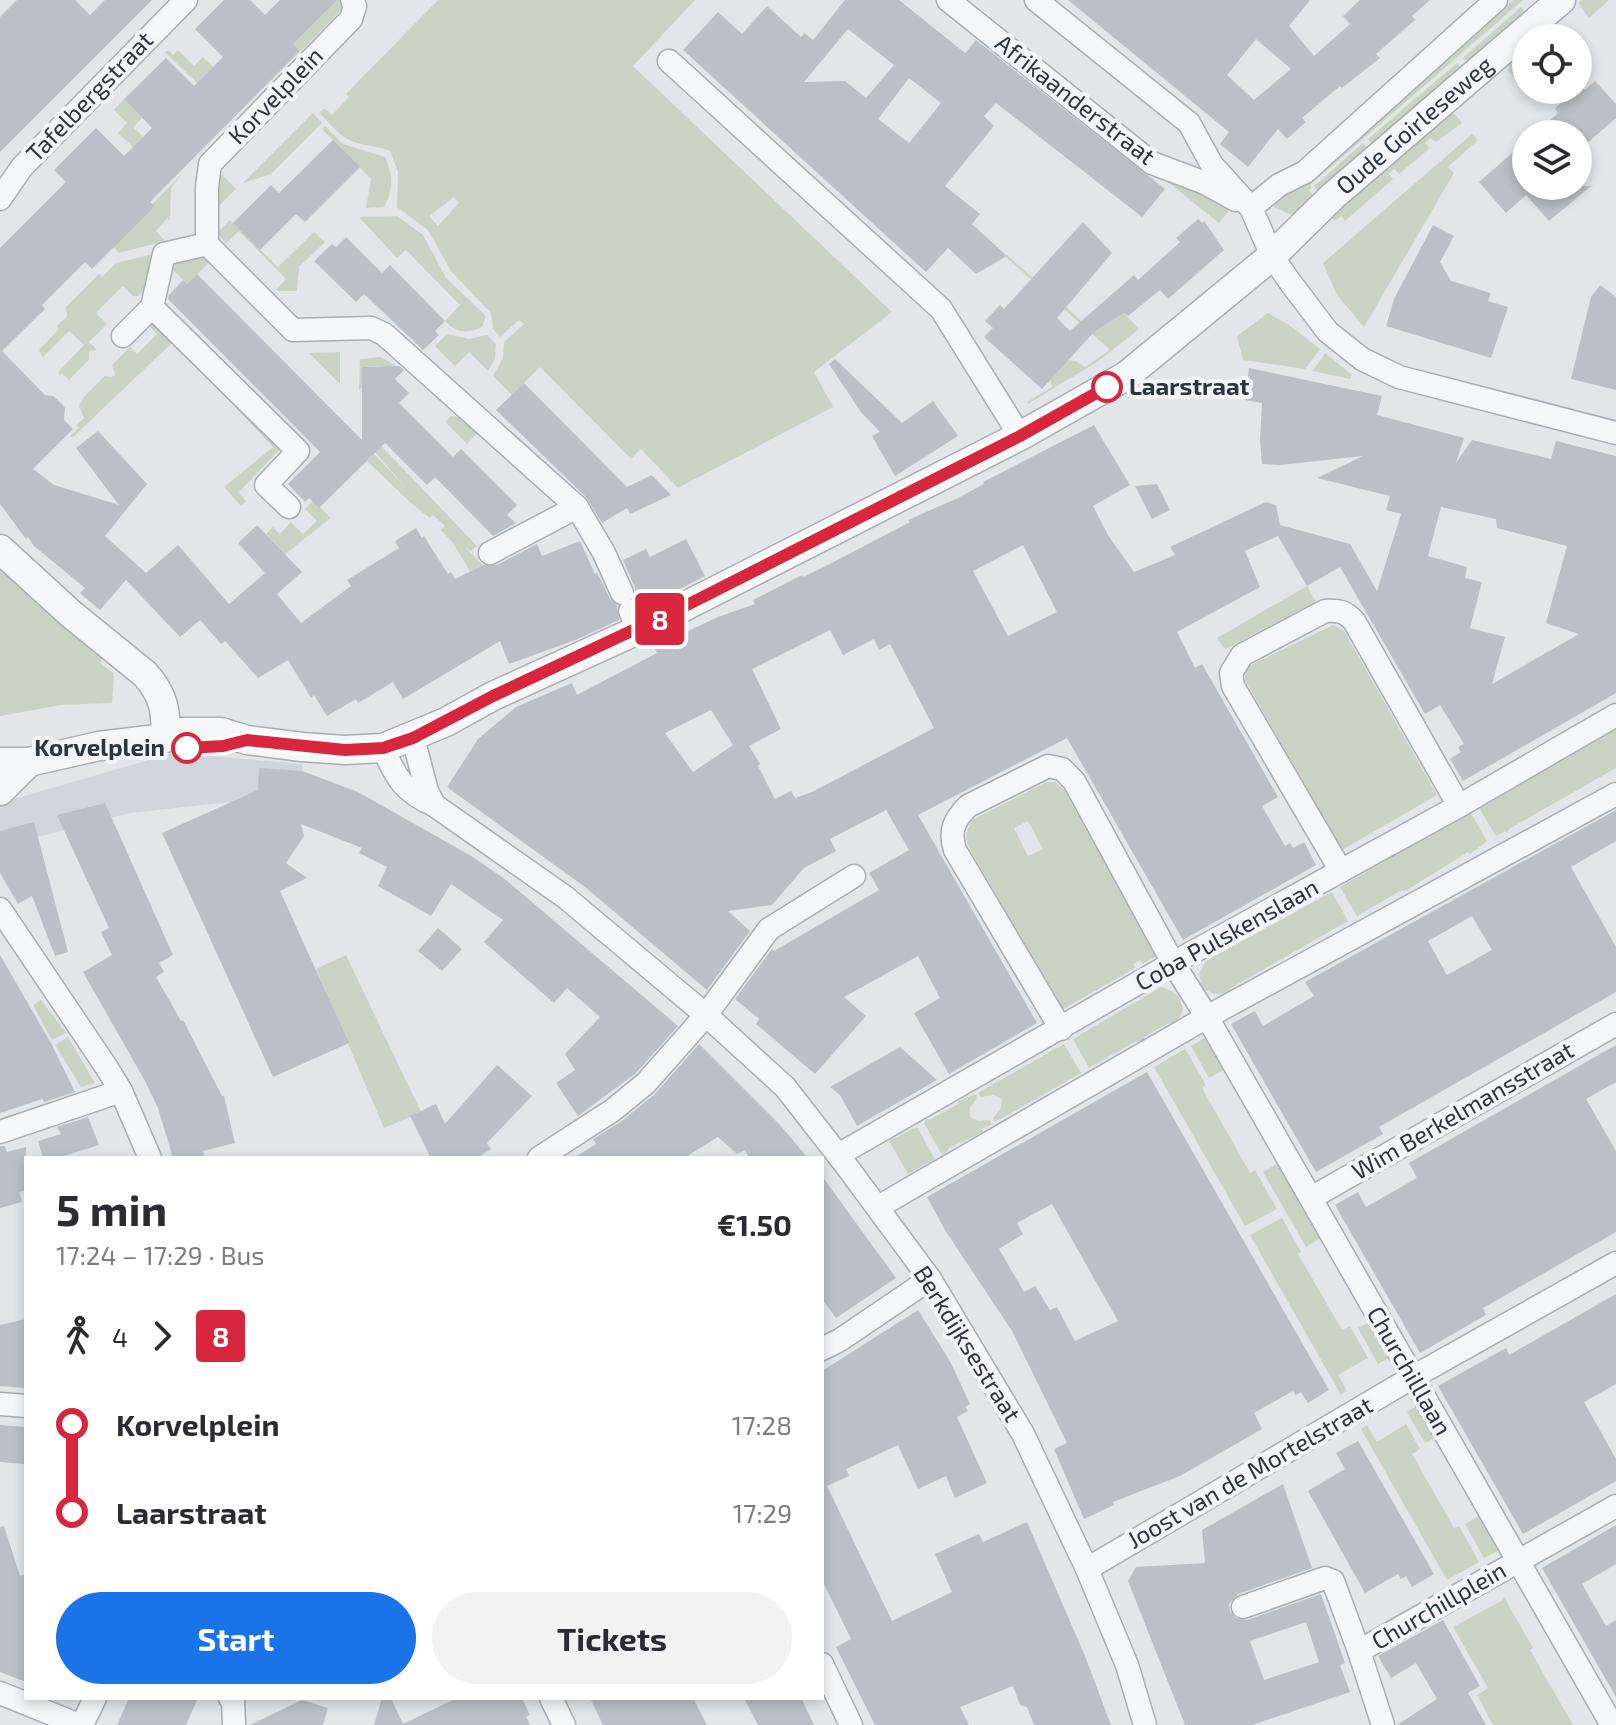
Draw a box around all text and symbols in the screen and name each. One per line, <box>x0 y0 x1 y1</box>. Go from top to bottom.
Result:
map controls <box>1512 24 1592 200</box>
button: locate <box>1512 24 1592 104</box>
street label: Tafelbergstraat <box>20 25 158 167</box>
street label: Afrikaanderstraat <box>990 27 1162 170</box>
street label: Korvelplein <box>222 40 328 149</box>
street label: Oude Goirleseweg <box>1330 49 1498 200</box>
button: layers <box>1512 120 1592 200</box>
place label: Laarstraat <box>1129 371 1250 400</box>
marker: Laarstraat <box>1092 372 1122 402</box>
line badge: 8 <box>634 593 686 645</box>
text: 8 <box>651 602 669 636</box>
place label: Korvelplein <box>34 732 165 761</box>
marker: Korvelplein <box>172 733 202 763</box>
street label: Coba Pulskenslaan <box>1130 871 1323 996</box>
street label: Wim Berkelmansstraat <box>1346 1034 1578 1185</box>
text: 5 min <box>56 1182 167 1235</box>
text: €1.50 <box>717 1206 792 1242</box>
text: 17:24 – 17:29 · Bus <box>56 1239 265 1270</box>
street label: Berkdijksestraat <box>909 1260 1028 1427</box>
street label: Churchilllaan <box>1362 1301 1459 1440</box>
icon: walk <box>56 1314 100 1358</box>
icon: forward <box>140 1314 184 1358</box>
text: 8 <box>212 1319 229 1353</box>
text: 4 <box>112 1321 128 1352</box>
street label: Joost van de Mortelstraat <box>1121 1389 1377 1554</box>
text: Korvelplein <box>116 1406 280 1442</box>
text: 17:28 <box>732 1409 792 1440</box>
text: Laarstraat <box>116 1494 267 1530</box>
text: 17:29 <box>733 1497 792 1528</box>
street label: Churchillplein <box>1366 1555 1511 1655</box>
button: Start <box>56 1592 416 1684</box>
button: Tickets <box>432 1592 792 1684</box>

